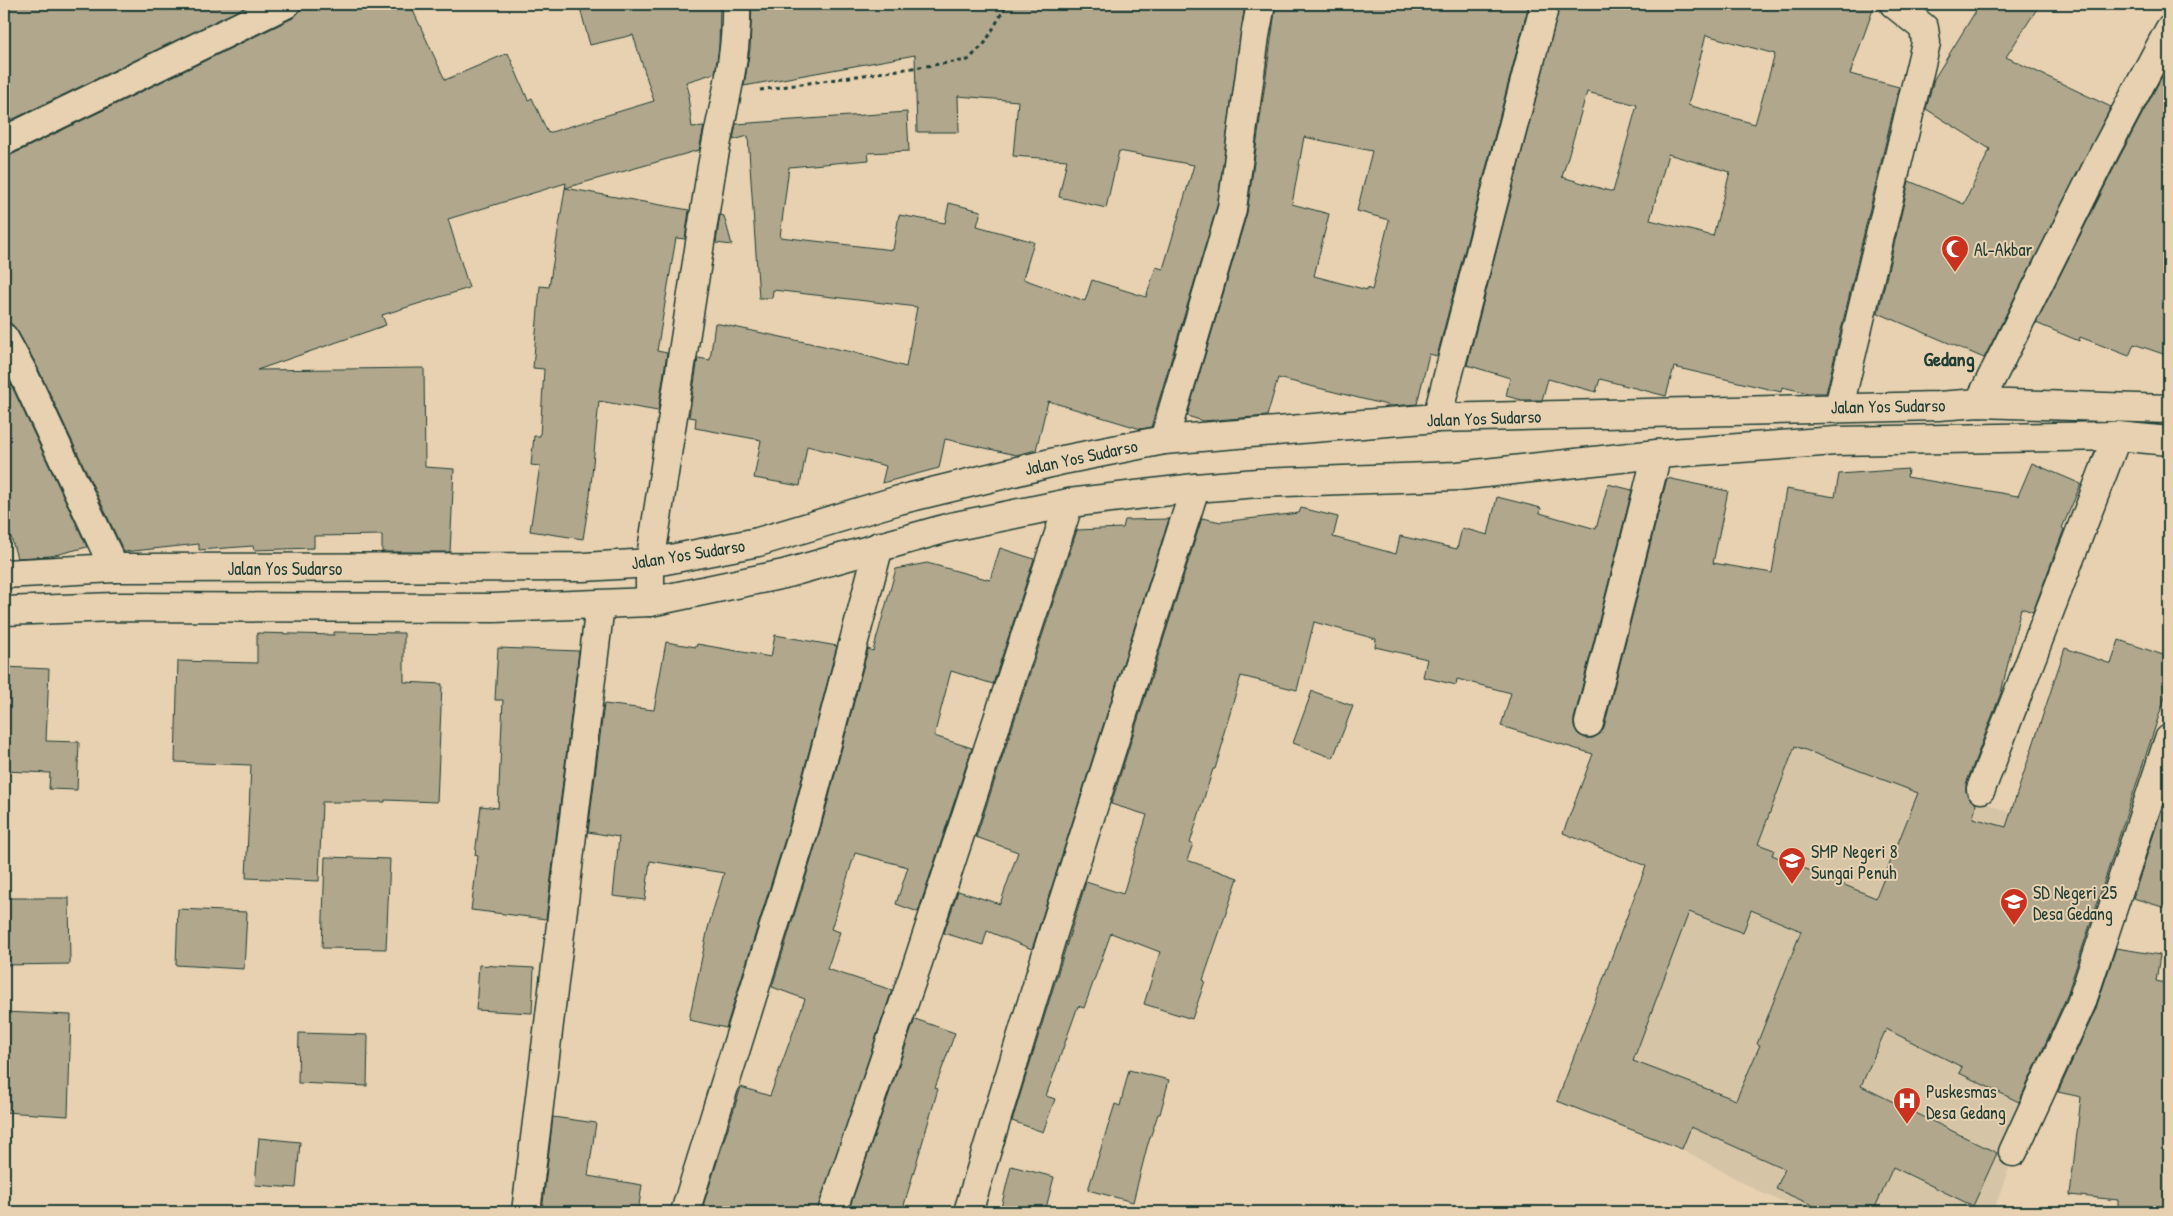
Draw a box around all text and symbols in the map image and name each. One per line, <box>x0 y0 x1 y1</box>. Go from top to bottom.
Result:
mosque icon: Al-Akbar <box>1940 234 1970 273</box>
place label: Al-Akbar <box>1974 237 2033 262</box>
district label: Gedang <box>1923 345 1975 373</box>
street label: Jalan Yos Sudarso <box>1830 393 1946 419</box>
street label: Jalan Yos Sudarso <box>1426 404 1542 432</box>
street label: Jalan Yos Sudarso <box>1022 433 1140 481</box>
street label: Jalan Yos Sudarso <box>629 533 747 575</box>
street label: Jalan Yos Sudarso <box>228 556 342 581</box>
place label: SMP Negeri 8 Sungai Penuh <box>1811 839 1898 885</box>
school or university icon: SMP Negeri 8 Sungai Penuh <box>1777 846 1807 885</box>
place label: SD Negeri 25 Desa Gedang <box>2033 880 2117 926</box>
school or university icon: SD Negeri 25 Desa Gedang <box>1999 887 2029 926</box>
place label: Puskesmas Desa Gedang <box>1926 1079 2006 1125</box>
hospital icon: Puskesmas Desa Gedang <box>1892 1086 1922 1125</box>

